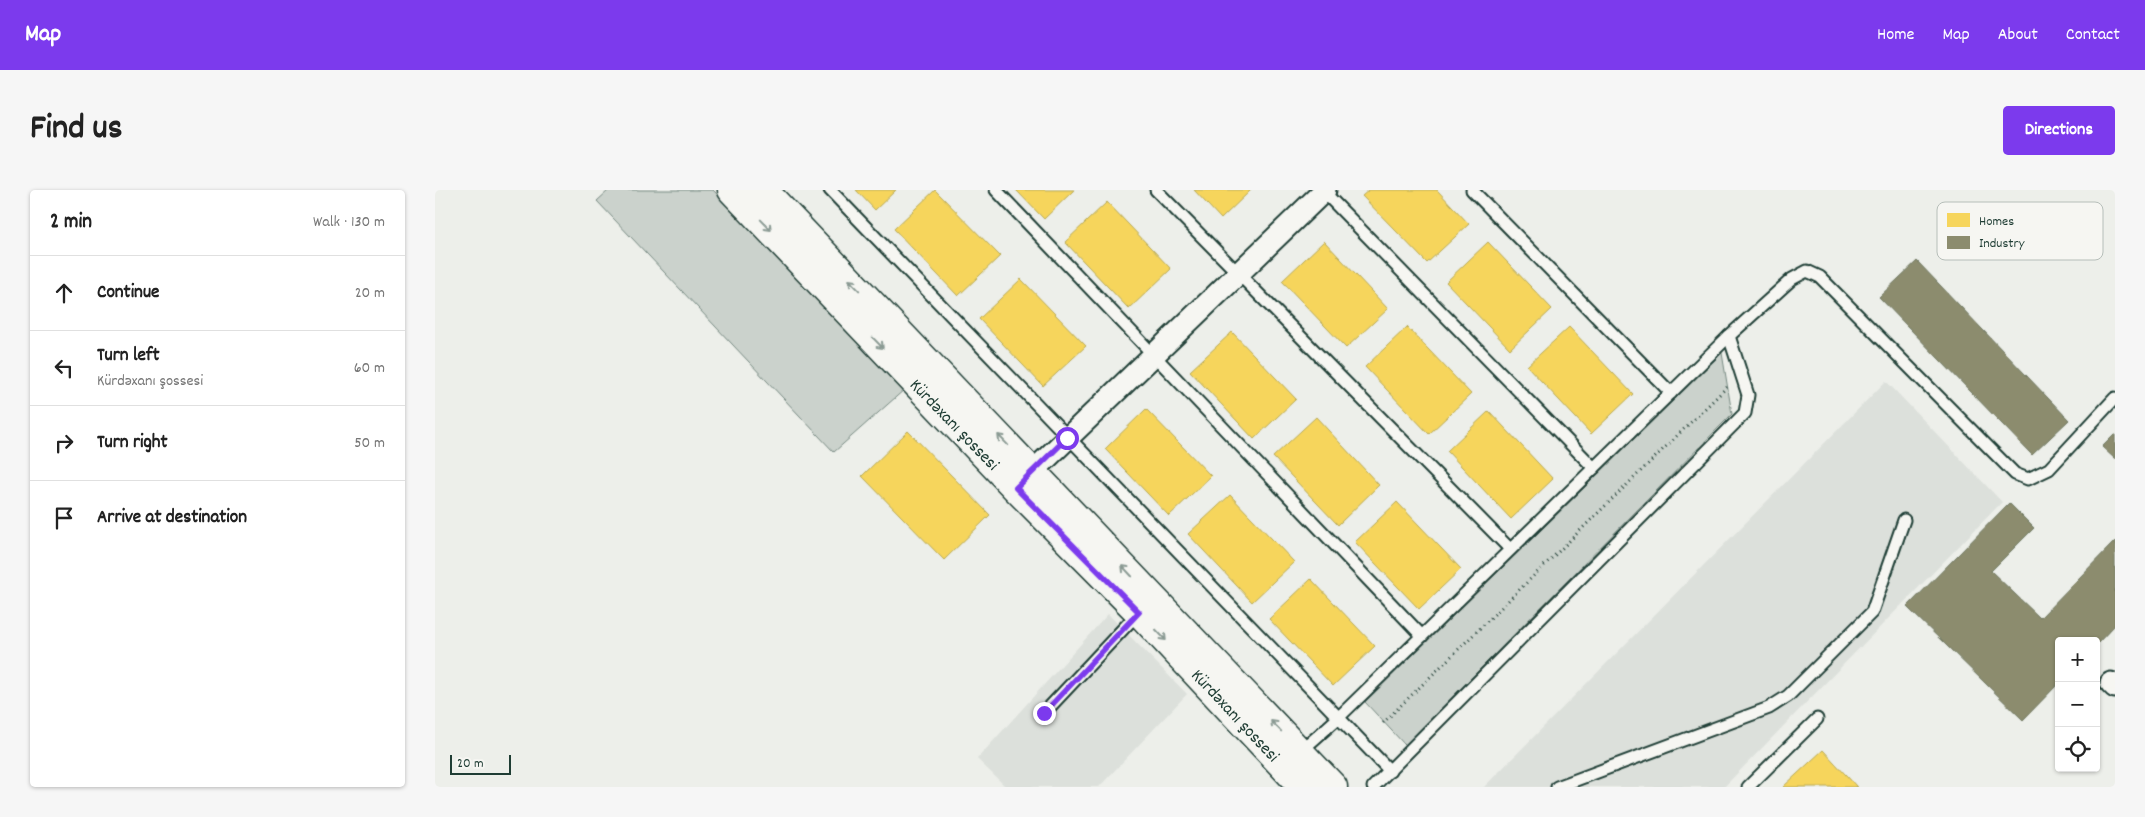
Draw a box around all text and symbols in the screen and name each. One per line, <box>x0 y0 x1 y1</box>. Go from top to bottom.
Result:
text: Map <box>25 18 61 52</box>
text: Home <box>1877 23 1914 48</box>
text: Map <box>1942 23 1970 48</box>
text: About <box>1998 23 2038 48</box>
text: Contact <box>2066 23 2120 48</box>
text: Find us <box>30 105 122 155</box>
button: Directions <box>2003 106 2115 155</box>
legend <box>1937 202 2103 260</box>
text: 2 min <box>50 208 92 238</box>
text: Walk · 130 m <box>313 211 385 234</box>
text: Homes <box>1979 212 2014 232</box>
one-way arrow <box>760 219 772 232</box>
text: Industry <box>1979 234 2025 254</box>
icon: ahead <box>50 279 78 307</box>
one-way arrow <box>848 279 860 292</box>
text: Continue <box>97 280 159 307</box>
text: 20 m <box>355 282 385 305</box>
one-way arrow <box>872 337 884 349</box>
text: Turn left <box>97 343 160 370</box>
icon: left <box>50 354 78 382</box>
text: 60 m <box>354 357 385 380</box>
text: Kürdəxanı şossesi <box>97 370 203 393</box>
street label: Kürdəxanı şossesi <box>903 374 1004 477</box>
route start <box>1056 427 1079 450</box>
icon: right <box>50 429 78 457</box>
text: Turn right <box>97 430 168 457</box>
text: 50 m <box>354 432 385 455</box>
one-way arrow <box>997 434 1009 447</box>
icon: arrive <box>50 504 78 532</box>
text: Arrive at destination <box>97 505 247 532</box>
one-way arrow <box>1121 564 1133 577</box>
one-way arrow <box>1155 629 1167 642</box>
map controls <box>2055 637 2100 772</box>
button: + <box>2055 637 2100 682</box>
street label: Kürdəxanı şossesi <box>1184 664 1284 769</box>
button: − <box>2055 682 2100 727</box>
route end <box>1033 702 1056 725</box>
one-way arrow <box>1270 720 1282 733</box>
button: locate <box>2055 727 2100 772</box>
scale bar <box>450 752 511 775</box>
text: 20 m <box>457 754 484 774</box>

